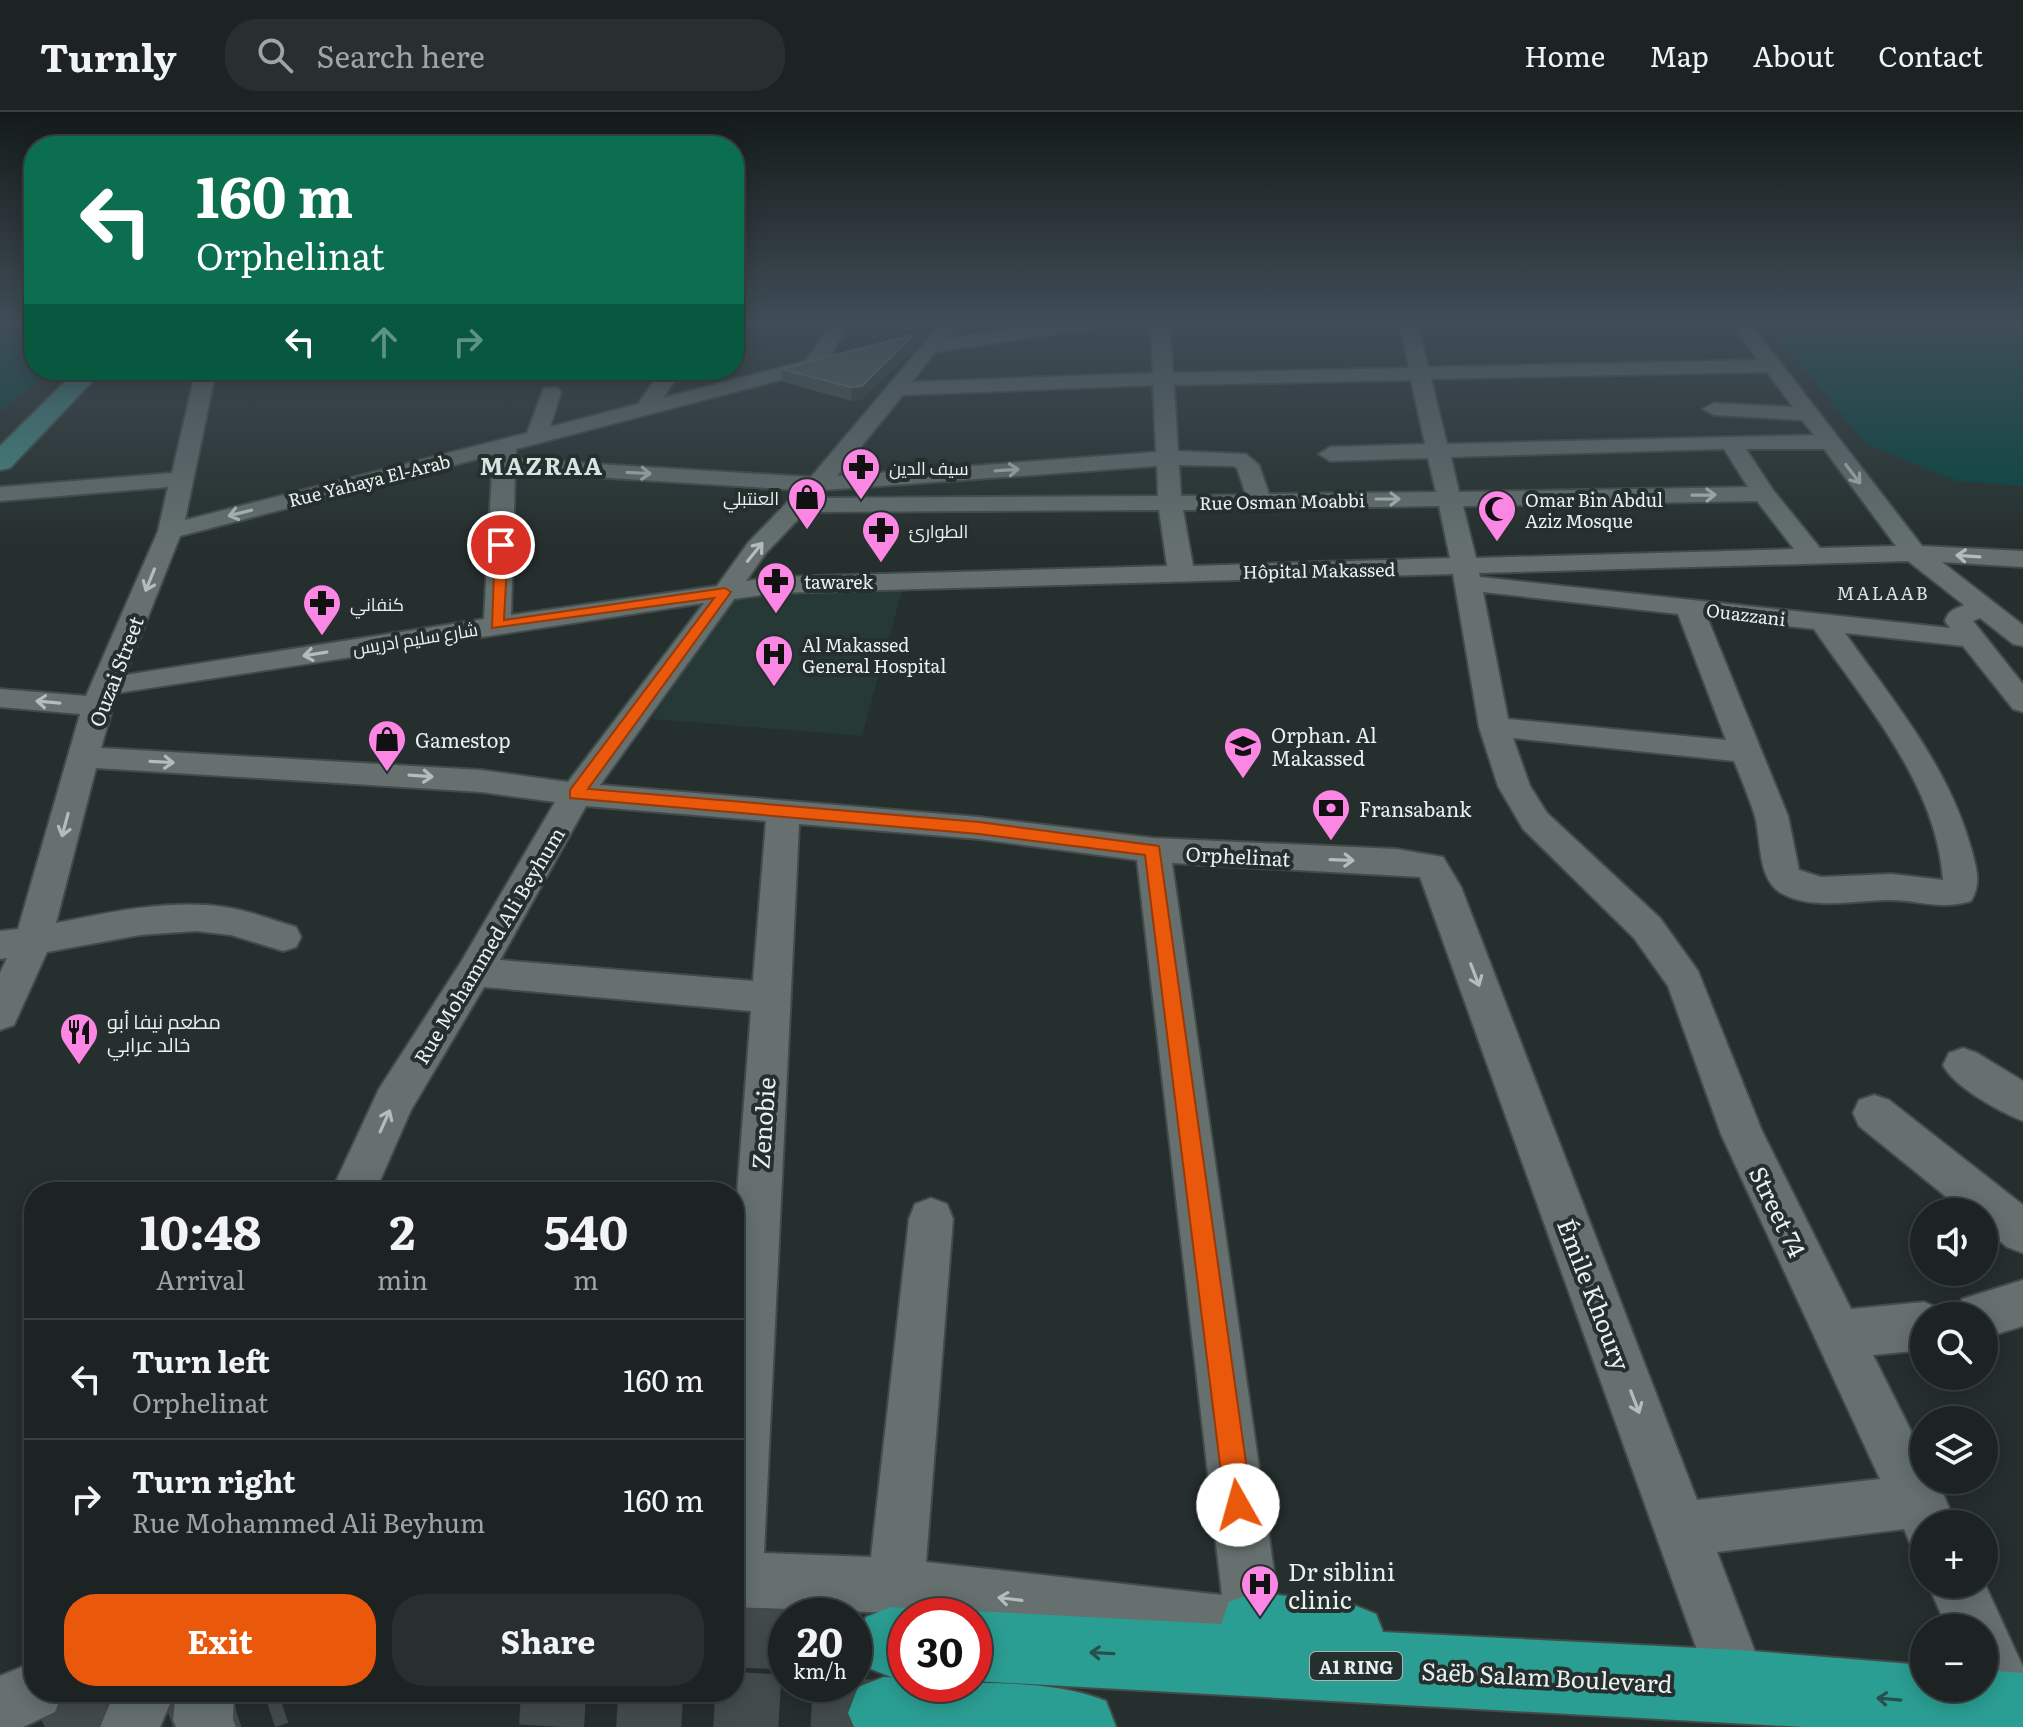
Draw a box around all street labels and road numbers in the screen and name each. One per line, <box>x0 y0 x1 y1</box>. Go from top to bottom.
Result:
street label: Rue Yahaya El-Arab <box>285 447 453 513</box>
street label: Rue Osman Moabbi <box>1199 486 1365 516</box>
street label: Hôpital Makassed <box>1242 555 1396 585</box>
street label: Ouazzani <box>1705 596 1787 632</box>
street label: Ouzai Street <box>80 611 150 731</box>
street label: شارع سليم ادريس <box>350 615 480 661</box>
street label: Rue Mohammed Ali Beyhum <box>405 821 571 1069</box>
street label: Orphelinat <box>1185 837 1291 873</box>
street label: Zenobie <box>741 1076 783 1170</box>
street label: Street 74 <box>1742 1160 1816 1262</box>
street label: Émile Khoury <box>1550 1213 1640 1375</box>
road number: A1 RING <box>1310 1652 1402 1680</box>
street label: Saëb Salam Boulevard <box>1421 1652 1674 1700</box>

